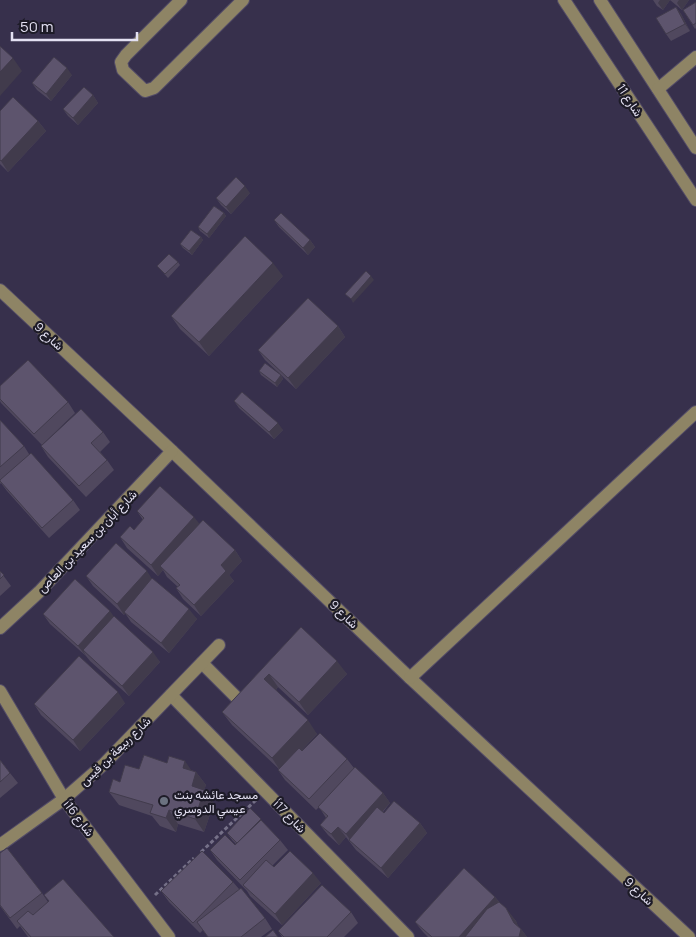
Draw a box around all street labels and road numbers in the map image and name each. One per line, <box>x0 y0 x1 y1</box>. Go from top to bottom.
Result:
street label: شارع 11 <box>612 80 647 120</box>
street label: شارع 9 <box>30 318 67 355</box>
street label: شارع أبان بن سعيد بن العاص <box>34 486 141 597</box>
street label: شارع 9 <box>325 596 362 633</box>
street label: شارع ربيعة بن قيس <box>76 713 155 790</box>
street label: شارع 16أ <box>59 796 98 840</box>
street label: شارع 17أ <box>269 796 310 837</box>
street label: شارع 9 <box>620 873 657 910</box>

